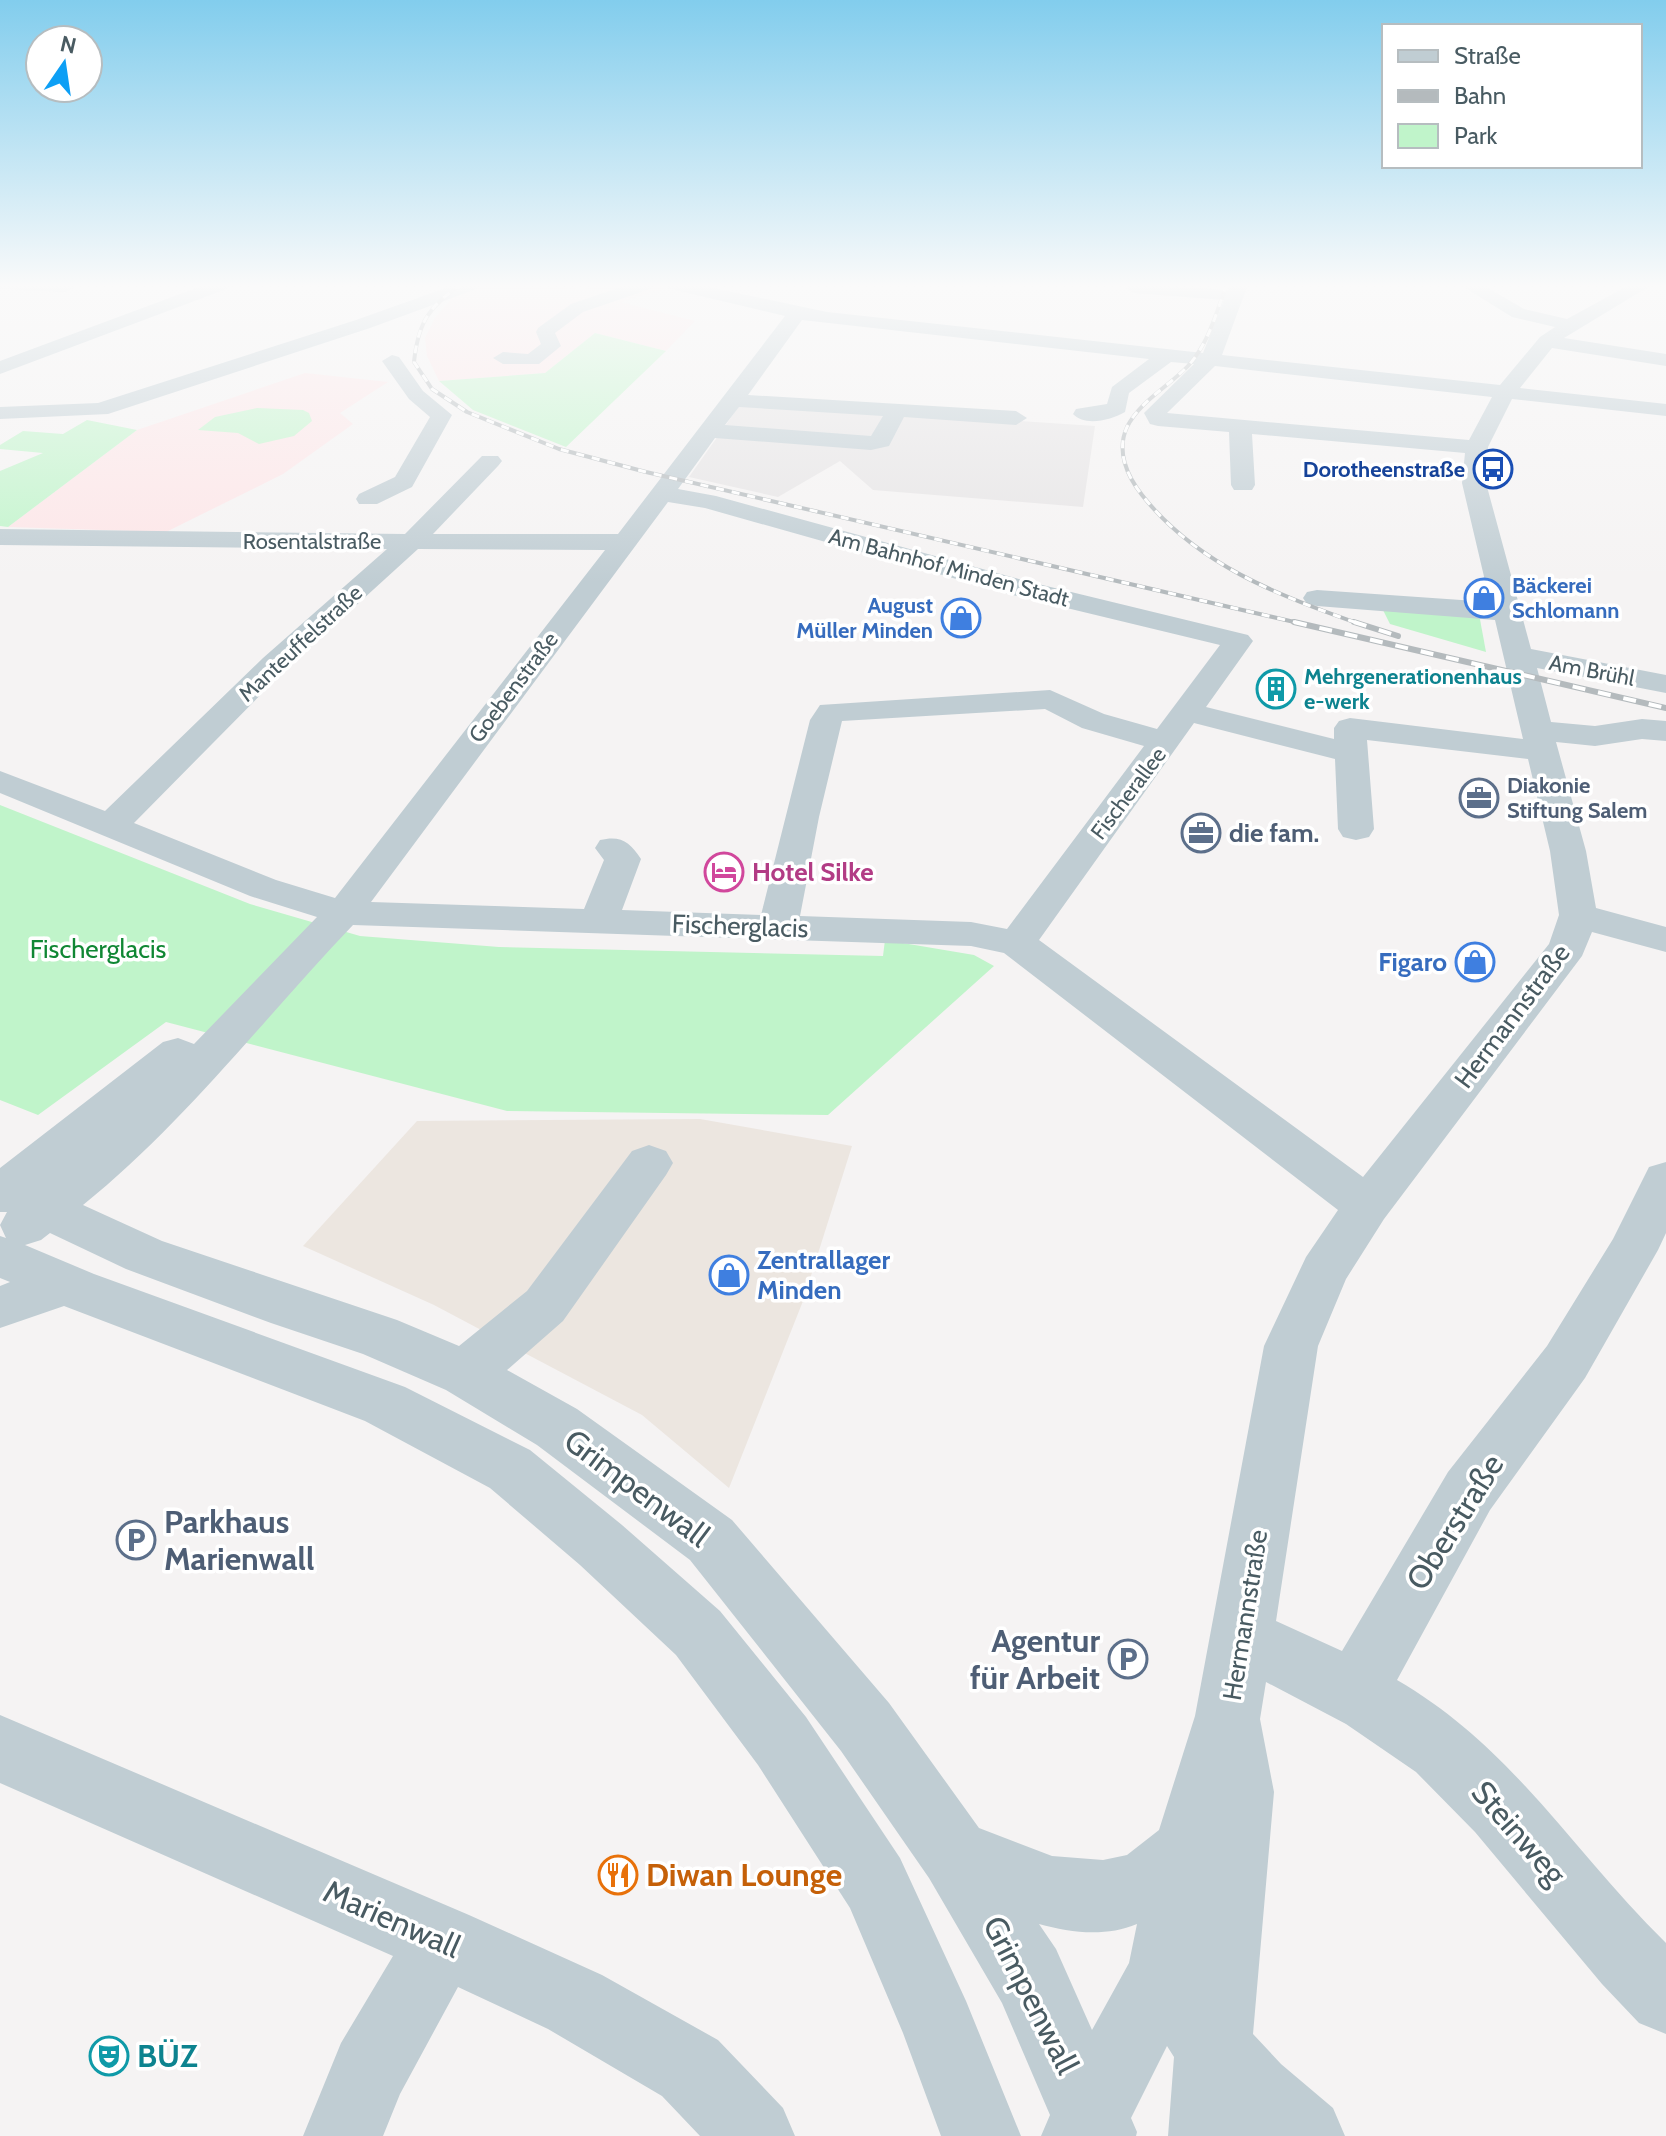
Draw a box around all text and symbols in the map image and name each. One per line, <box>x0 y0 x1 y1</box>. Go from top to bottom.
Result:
north arrow <box>24 24 104 104</box>
legend <box>1382 24 1642 168</box>
text: N <box>58 30 79 60</box>
text: Straße <box>1454 41 1521 70</box>
text: Bahn <box>1454 81 1506 110</box>
text: Park <box>1454 121 1497 150</box>
bus stop icon: Dorotheenstraße <box>1472 448 1514 490</box>
place label: Dorotheenstraße <box>1303 456 1465 483</box>
street label: Am Bahnhof Minden Stadt <box>826 522 1072 613</box>
street label: Rosentalstraße <box>243 528 381 555</box>
place label: Bäckerei Schlomann <box>1512 572 1619 624</box>
shop icon: Bäckerei Schlomann <box>1463 577 1505 619</box>
street label: Manteuffelstraße <box>233 579 368 707</box>
place label: August Müller Minden <box>796 592 933 644</box>
shop icon: August Müller Minden <box>940 597 982 639</box>
street label: Goebenstraße <box>463 627 564 748</box>
street label: Am Brühl <box>1547 649 1638 692</box>
place label: Mehrgenerationenhaus e-werk <box>1304 663 1522 715</box>
building icon: Mehrgenerationenhaus e-werk <box>1255 668 1297 710</box>
street label: Fischerallee <box>1085 742 1172 845</box>
place label: Diakonie Stiftung Salem <box>1507 772 1648 824</box>
office icon: Diakonie Stiftung Salem <box>1458 777 1500 819</box>
office icon: die fam. <box>1180 812 1222 854</box>
place label: die fam. <box>1229 817 1319 849</box>
hotel icon: Hotel Silke <box>703 851 745 893</box>
place label: Hotel Silke <box>752 856 874 888</box>
street label: Fischerglacis <box>671 908 809 944</box>
park label: Fischerglacis <box>30 933 167 965</box>
street label: Hermannstraße <box>1447 938 1577 1094</box>
shop icon: Figaro <box>1454 941 1496 983</box>
place label: Figaro <box>1378 946 1447 978</box>
place label: Zentrallager Minden <box>757 1244 890 1306</box>
shop icon: Zentrallager Minden <box>708 1254 750 1296</box>
street label: Grimpenwall <box>557 1420 718 1555</box>
street label: Oberstraße <box>1398 1447 1512 1597</box>
place label: Parkhaus Marienwall <box>164 1502 314 1578</box>
parking icon: Parkhaus Marienwall <box>115 1519 157 1561</box>
street label: Hermannstraße <box>1216 1528 1274 1702</box>
place label: Agentur für Arbeit <box>970 1621 1100 1697</box>
parking icon: Agentur für Arbeit <box>1107 1638 1149 1680</box>
street label: Steinweg <box>1464 1773 1576 1893</box>
restaurant icon: Diwan Lounge <box>597 1854 639 1896</box>
place label: Diwan Lounge <box>646 1855 842 1894</box>
street label: Marienwall <box>318 1871 467 1966</box>
street label: Grimpenwall <box>975 1909 1088 2080</box>
theatre icon: BÜZ <box>88 2035 130 2077</box>
place label: BÜZ <box>137 2036 198 2075</box>

